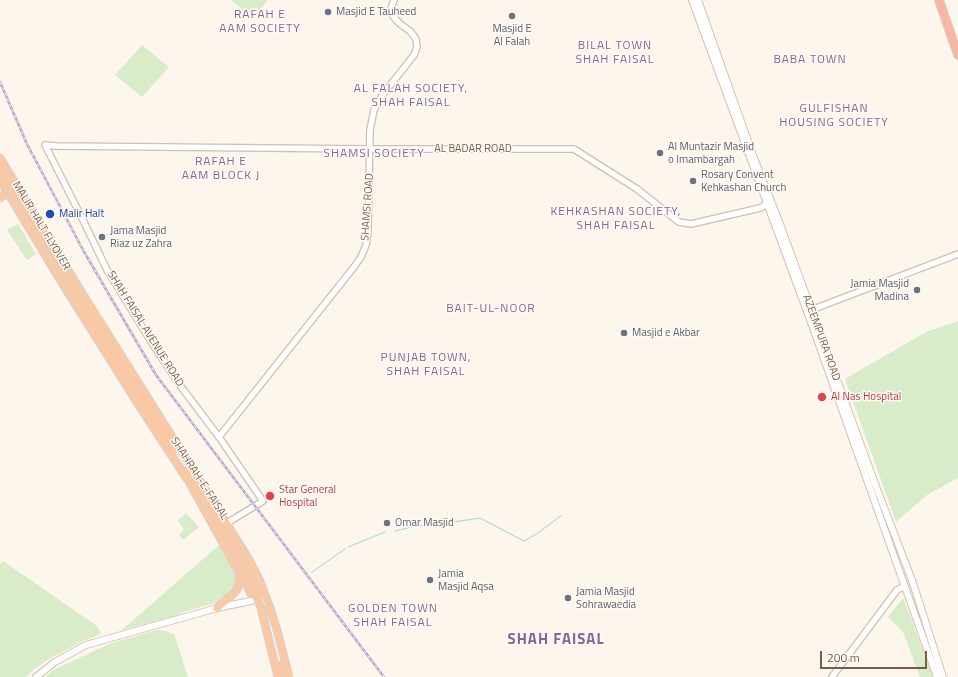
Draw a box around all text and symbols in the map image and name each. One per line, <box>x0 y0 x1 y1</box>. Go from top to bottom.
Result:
place label: Masjid E Tauheed <box>336 5 416 19</box>
marker: Masjid E Tauheed <box>323 7 333 17</box>
district label: RAFAH E AAM SOCIETY <box>219 8 301 36</box>
marker: Masjid E Al Falah <box>507 11 517 21</box>
place label: Masjid E Al Falah <box>492 22 532 48</box>
district label: BILAL TOWN SHAH FAISAL <box>576 39 654 67</box>
district label: BABA TOWN <box>773 53 847 67</box>
district label: AL FALAH SOCIETY, SHAH FAISAL <box>354 82 468 110</box>
district label: GULFISHAN HOUSING SOCIETY <box>779 102 889 130</box>
place label: Al Muntazir Masjid o Imambargah <box>668 140 754 166</box>
street label: AL BADAR ROAD <box>434 142 512 156</box>
district label: SHAMSI SOCIETY <box>323 147 425 161</box>
marker: Al Muntazir Masjid o Imambargah <box>655 148 665 158</box>
district label: RAFAH E AAM BLOCK J <box>182 155 260 183</box>
place label: Rosary Convent Kehkashan Church <box>701 168 786 194</box>
street label: SHAMSI ROAD <box>359 173 377 241</box>
marker: Rosary Convent Kehkashan Church <box>688 176 698 186</box>
street label: MALIR HALT FLYOVER <box>9 179 73 273</box>
district label: KEHKASHAN SOCIETY, SHAH FAISAL <box>550 205 682 233</box>
place label: Malir Halt <box>59 207 104 221</box>
marker: Malir Halt <box>44 208 56 220</box>
place label: Jama Masjid Riaz uz Zahra <box>110 224 172 250</box>
marker: Jama Masjid Riaz uz Zahra <box>97 232 107 242</box>
street label: SHAH FAISAL AVENUE ROAD <box>104 269 186 389</box>
place label: Jamia Masjid Madina <box>850 277 909 303</box>
marker: Jamia Masjid Madina <box>912 285 922 295</box>
street label: AZEEMPURA ROAD <box>799 293 843 383</box>
district label: BAIT-UL-NOOR <box>446 302 536 316</box>
place label: Masjid e Akbar <box>632 326 700 340</box>
marker: Masjid e Akbar <box>619 328 629 338</box>
district label: PUNJAB TOWN, SHAH FAISAL <box>381 351 471 379</box>
place label: Al Nas Hospital <box>831 390 901 404</box>
marker: Al Nas Hospital <box>816 391 828 403</box>
street label: SHAHRAH-E-FAISAL <box>167 435 231 523</box>
place label: Star General Hospital <box>279 483 336 509</box>
marker: Star General Hospital <box>264 490 276 502</box>
place label: Omar Masjid <box>395 516 454 530</box>
marker: Omar Masjid <box>382 518 392 528</box>
place label: Jamia Masjid Aqsa <box>438 567 494 593</box>
marker: Jamia Masjid Aqsa <box>425 575 435 585</box>
place label: Jamia Masjid Sohrawaedia <box>576 585 636 611</box>
marker: Jamia Masjid Sohrawaedia <box>563 593 573 603</box>
district label: GOLDEN TOWN SHAH FAISAL <box>348 602 438 630</box>
district label: SHAH FAISAL <box>508 631 604 649</box>
scale bar <box>822 643 929 669</box>
text: 200 m <box>827 648 860 667</box>

